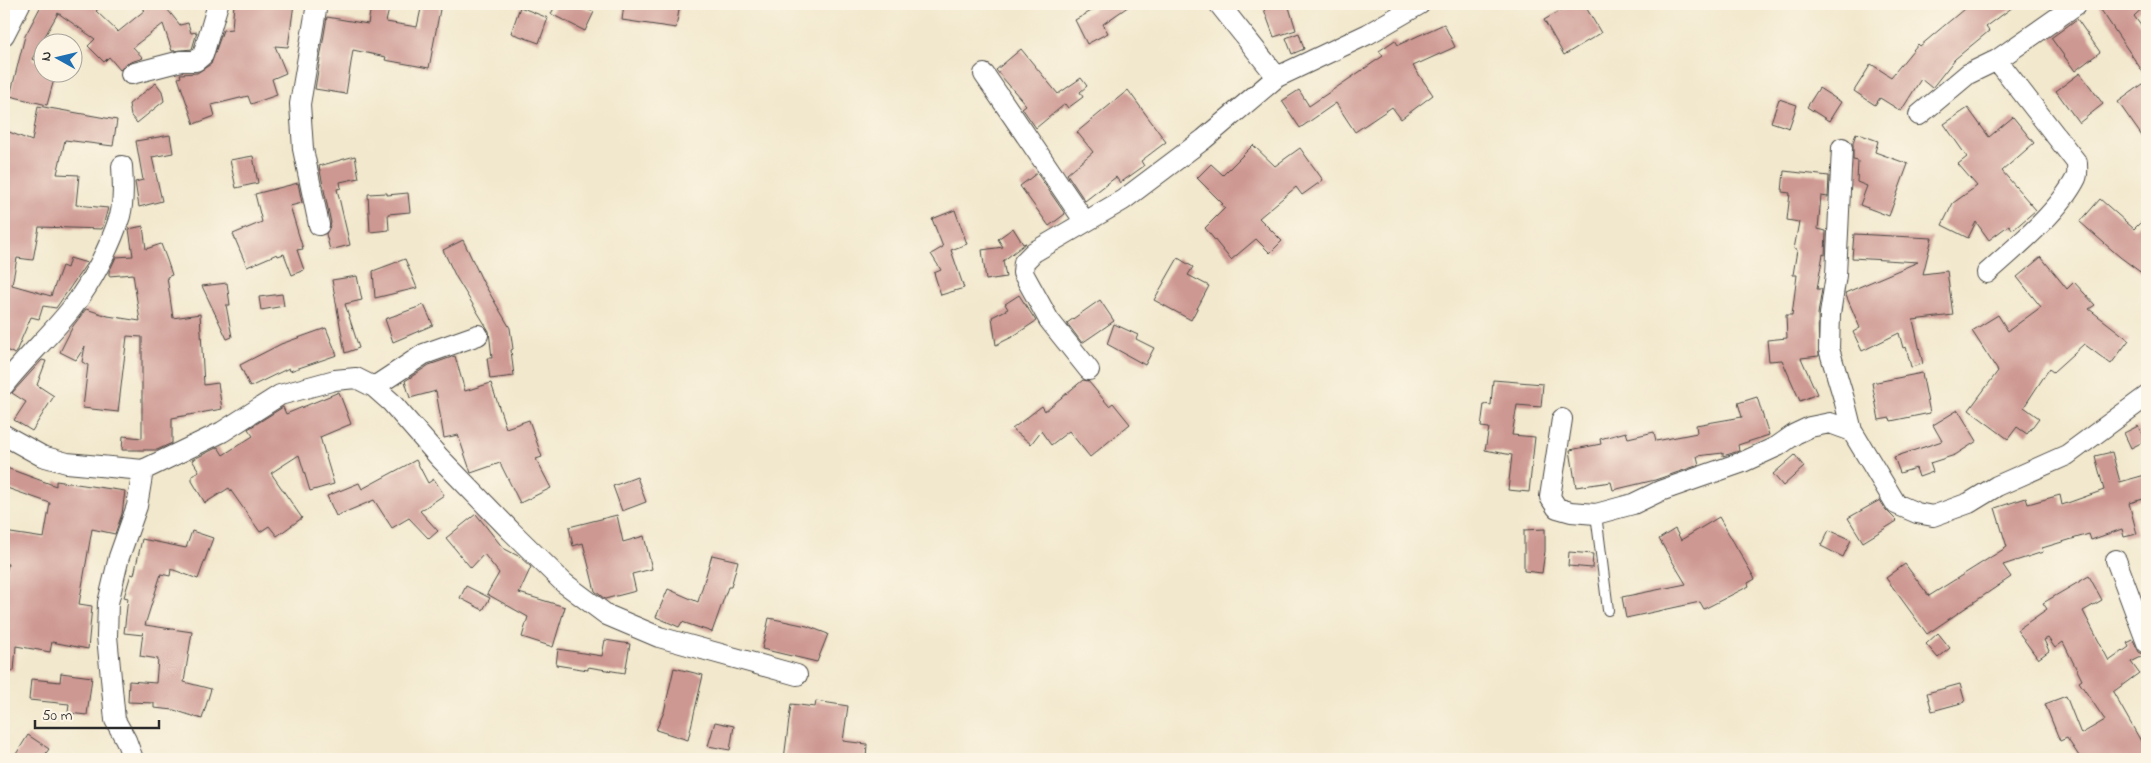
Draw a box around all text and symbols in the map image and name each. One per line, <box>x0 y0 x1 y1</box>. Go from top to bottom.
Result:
north arrow <box>32 32 82 82</box>
text: N <box>36 50 58 63</box>
scale bar <box>35 698 159 730</box>
text: 50 m <box>42 705 73 727</box>

